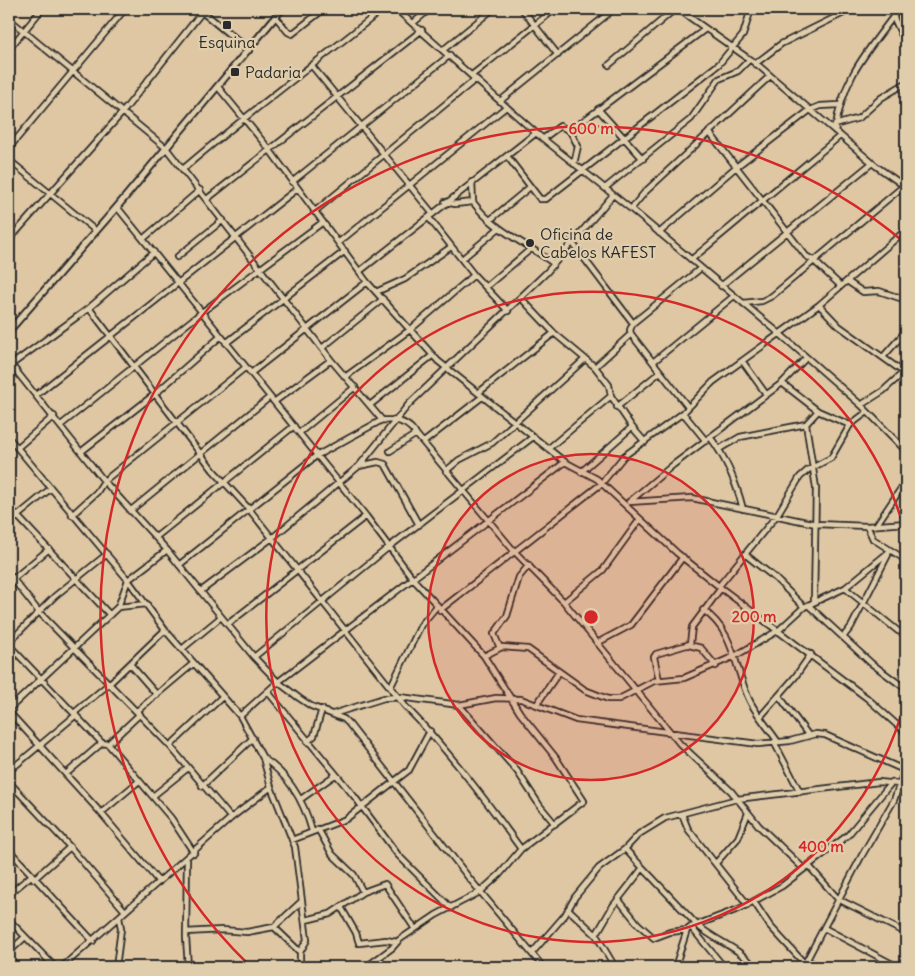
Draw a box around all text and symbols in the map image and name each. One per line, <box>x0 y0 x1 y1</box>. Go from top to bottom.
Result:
marker: Esquina <box>221 19 233 31</box>
place label: Esquina <box>199 32 255 52</box>
place label: Padaria <box>245 62 301 82</box>
marker: Padaria <box>229 66 241 78</box>
text: 600 m <box>568 119 614 138</box>
place label: Oficina de Cabelos KAFEST <box>540 224 656 262</box>
marker: Oficina de Cabelos KAFEST <box>524 237 536 249</box>
text: 200 m <box>732 607 776 626</box>
centre of rings <box>582 608 600 626</box>
text: 400 m <box>798 837 844 856</box>

